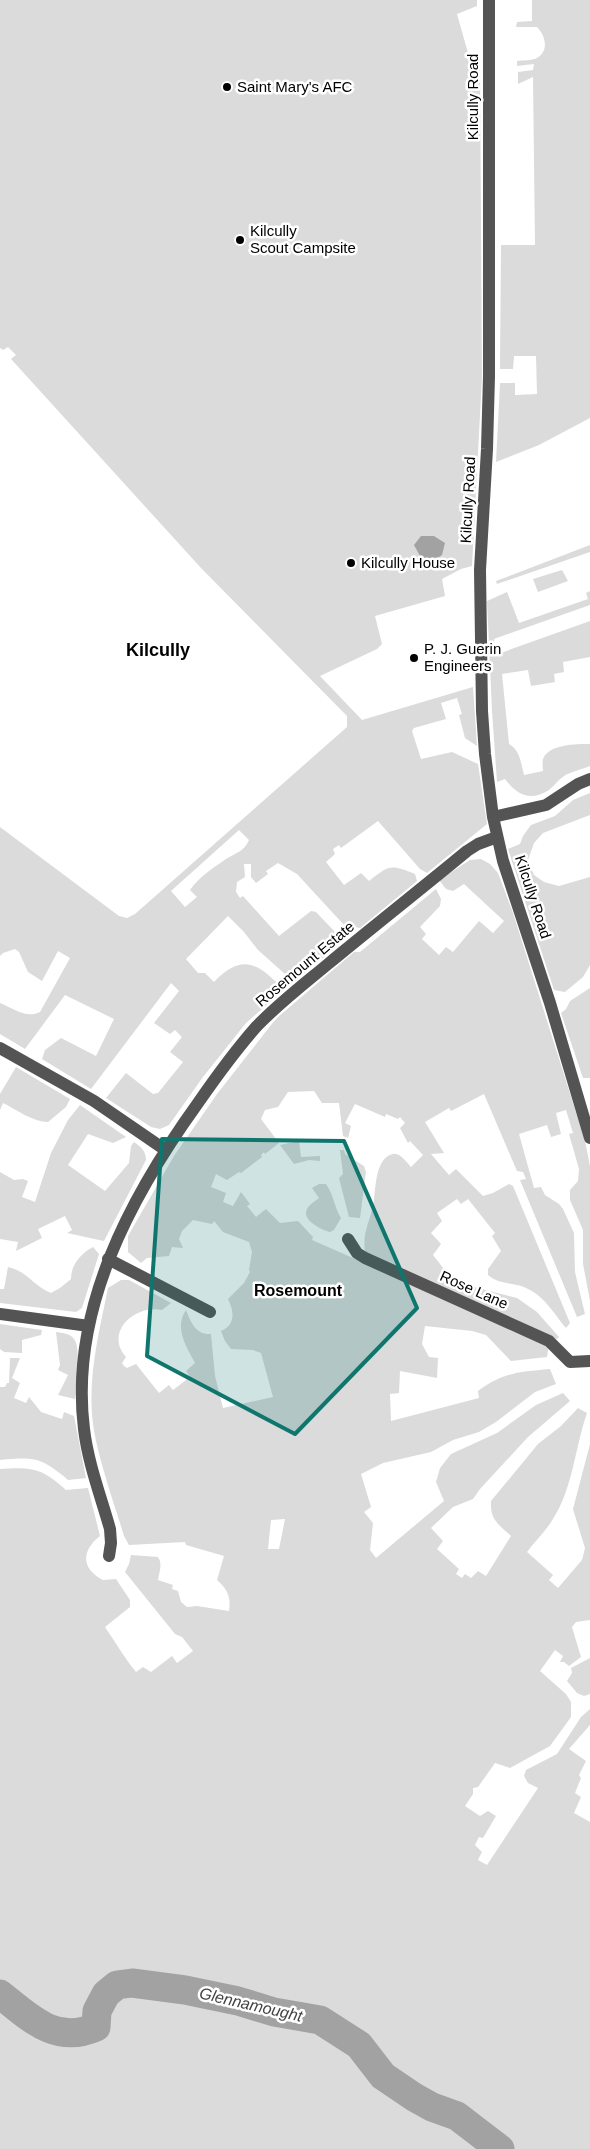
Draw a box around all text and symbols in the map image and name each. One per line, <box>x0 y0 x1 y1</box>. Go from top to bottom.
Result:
street label: Kilcully Road <box>464 54 481 140</box>
place label: Saint Mary's AFC <box>237 78 353 95</box>
marker: Saint Mary's AFC <box>221 81 233 93</box>
place label: Kilcully Scout Campsite <box>250 222 356 256</box>
marker: Kilcully Scout Campsite <box>234 234 246 246</box>
street label: Kilcully Road <box>457 456 478 544</box>
place label: Kilcully House <box>361 554 455 571</box>
marker: Kilcully House <box>345 557 357 569</box>
district label: Kilcully <box>126 640 190 660</box>
place label: P. J. Guerin Engineers <box>424 640 501 674</box>
marker: P. J. Guerin Engineers <box>408 652 420 664</box>
street label: Kilcully Road <box>512 853 555 941</box>
street label: Rosemount Estate <box>252 917 357 1010</box>
street label: Rose Lane <box>438 1267 511 1312</box>
district label: Rosemount <box>254 1282 343 1299</box>
water label: Glennamought <box>198 1984 304 2025</box>

